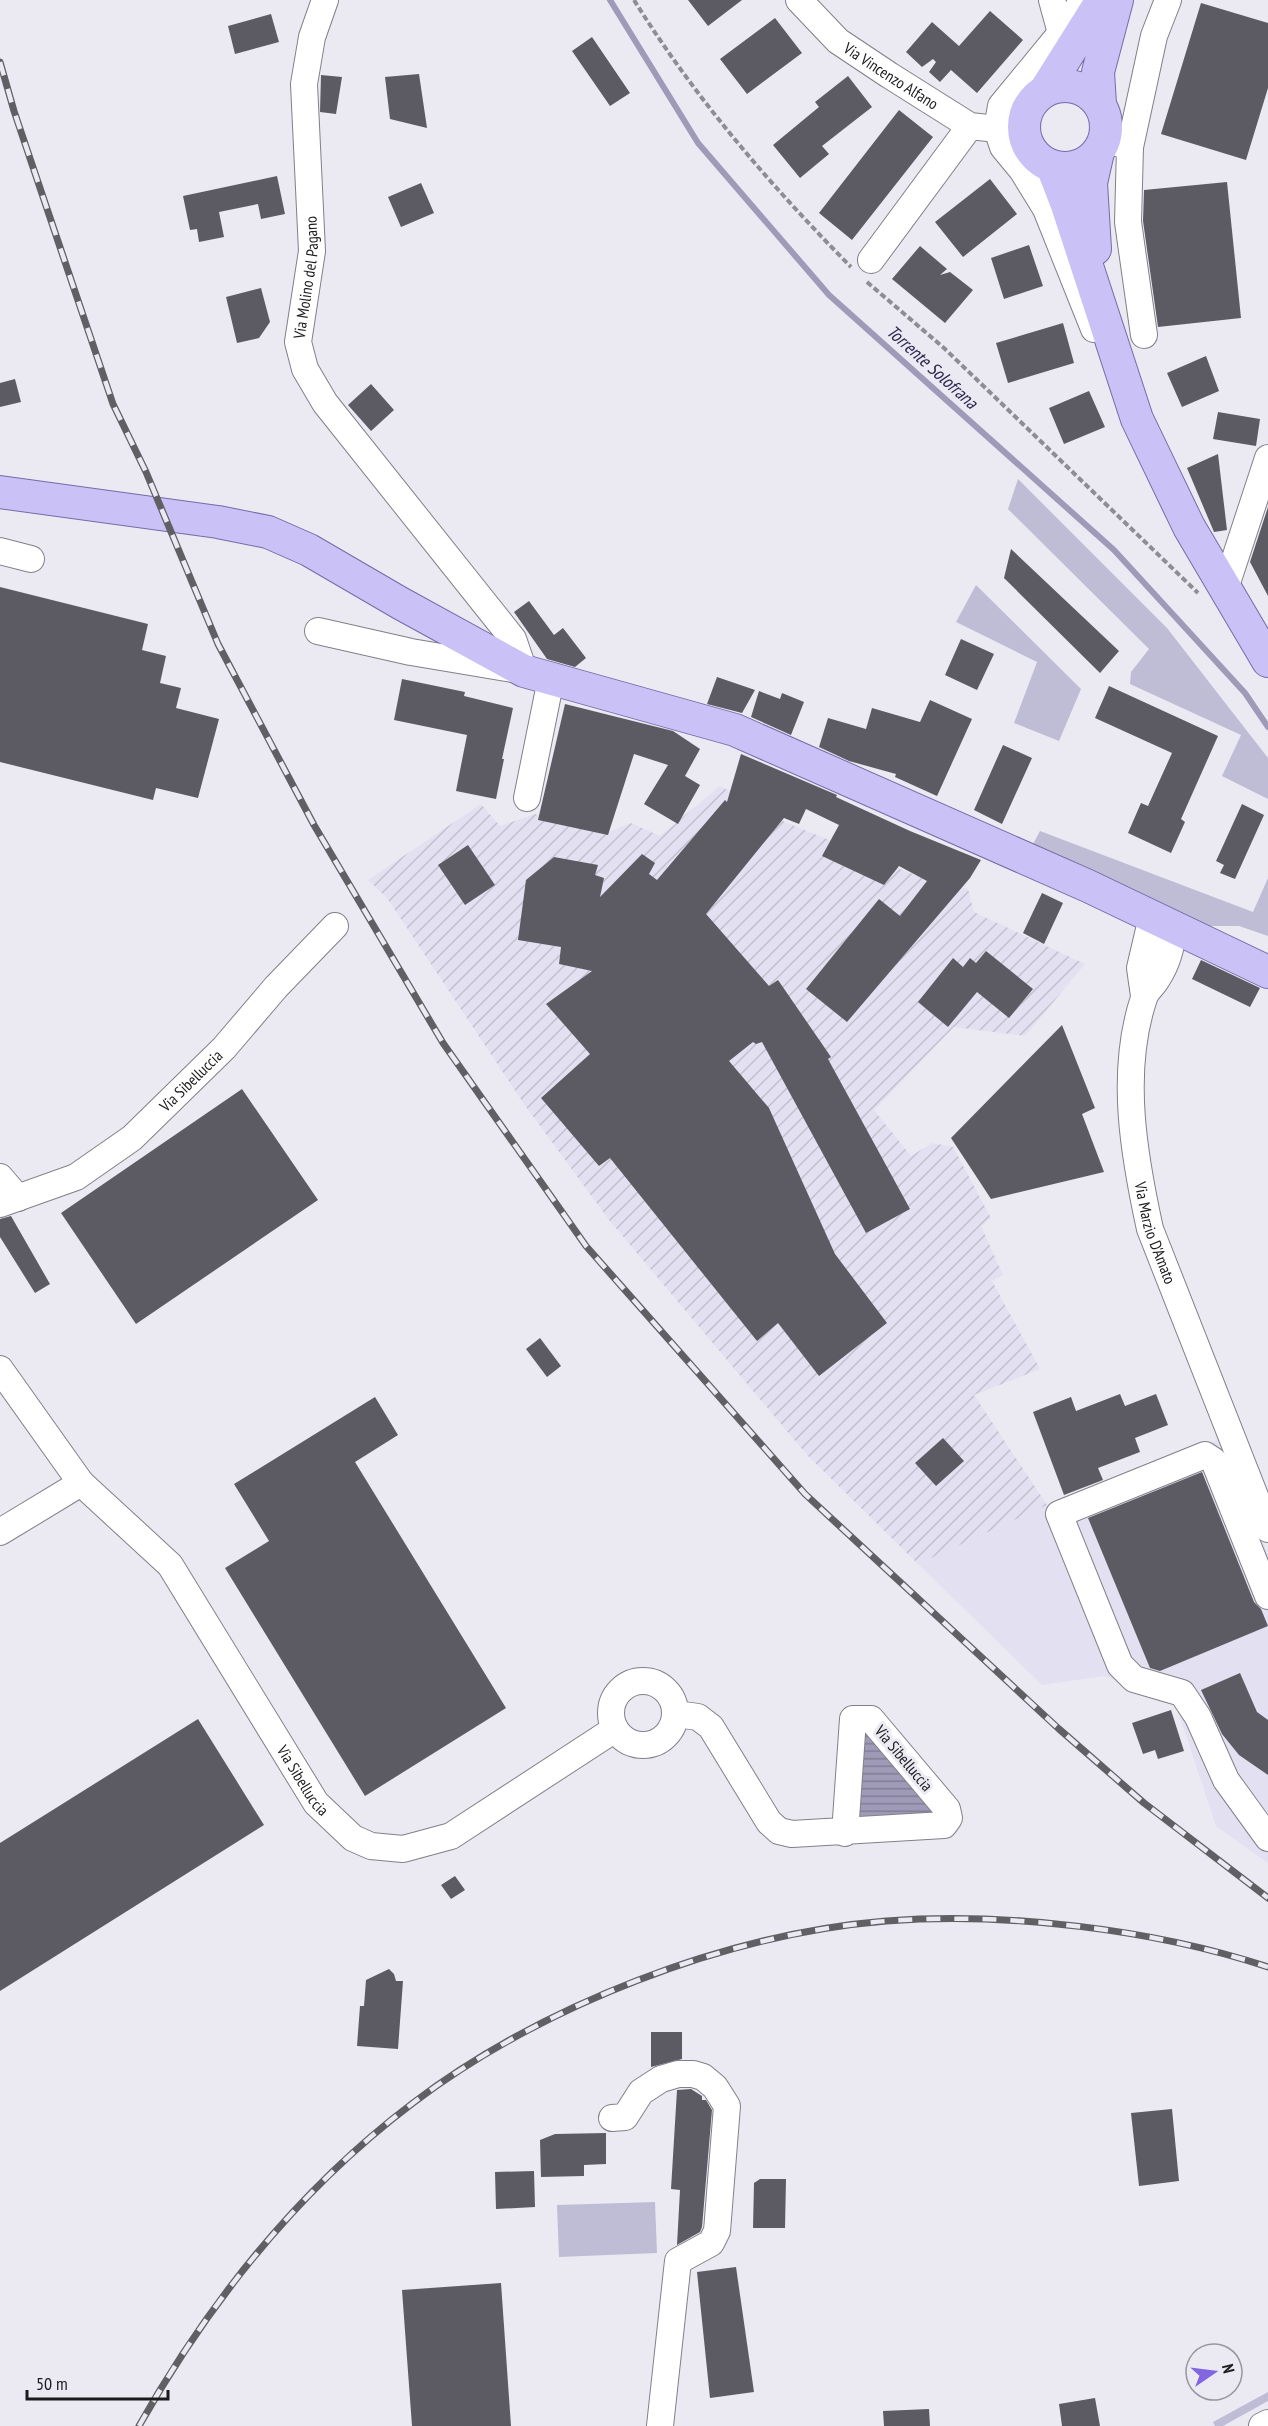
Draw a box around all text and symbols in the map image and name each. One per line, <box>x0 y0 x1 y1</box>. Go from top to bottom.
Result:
street label: Via Vincenzo Alfano <box>839 37 942 114</box>
street label: Via Molino del Pagano <box>288 216 322 341</box>
water label: Torrente Solofrana <box>882 320 983 414</box>
street label: Via Sibelluccia <box>154 1045 226 1116</box>
street label: Via Marzio D'Amato <box>1130 1179 1181 1287</box>
street label: Via Sibelluccia <box>870 1720 937 1795</box>
street label: Via Sibelluccia <box>272 1741 333 1820</box>
north arrow <box>1184 2342 1244 2402</box>
text: N <box>1218 2362 1239 2375</box>
scale bar <box>27 2363 168 2401</box>
text: 50 m <box>36 2372 68 2395</box>

